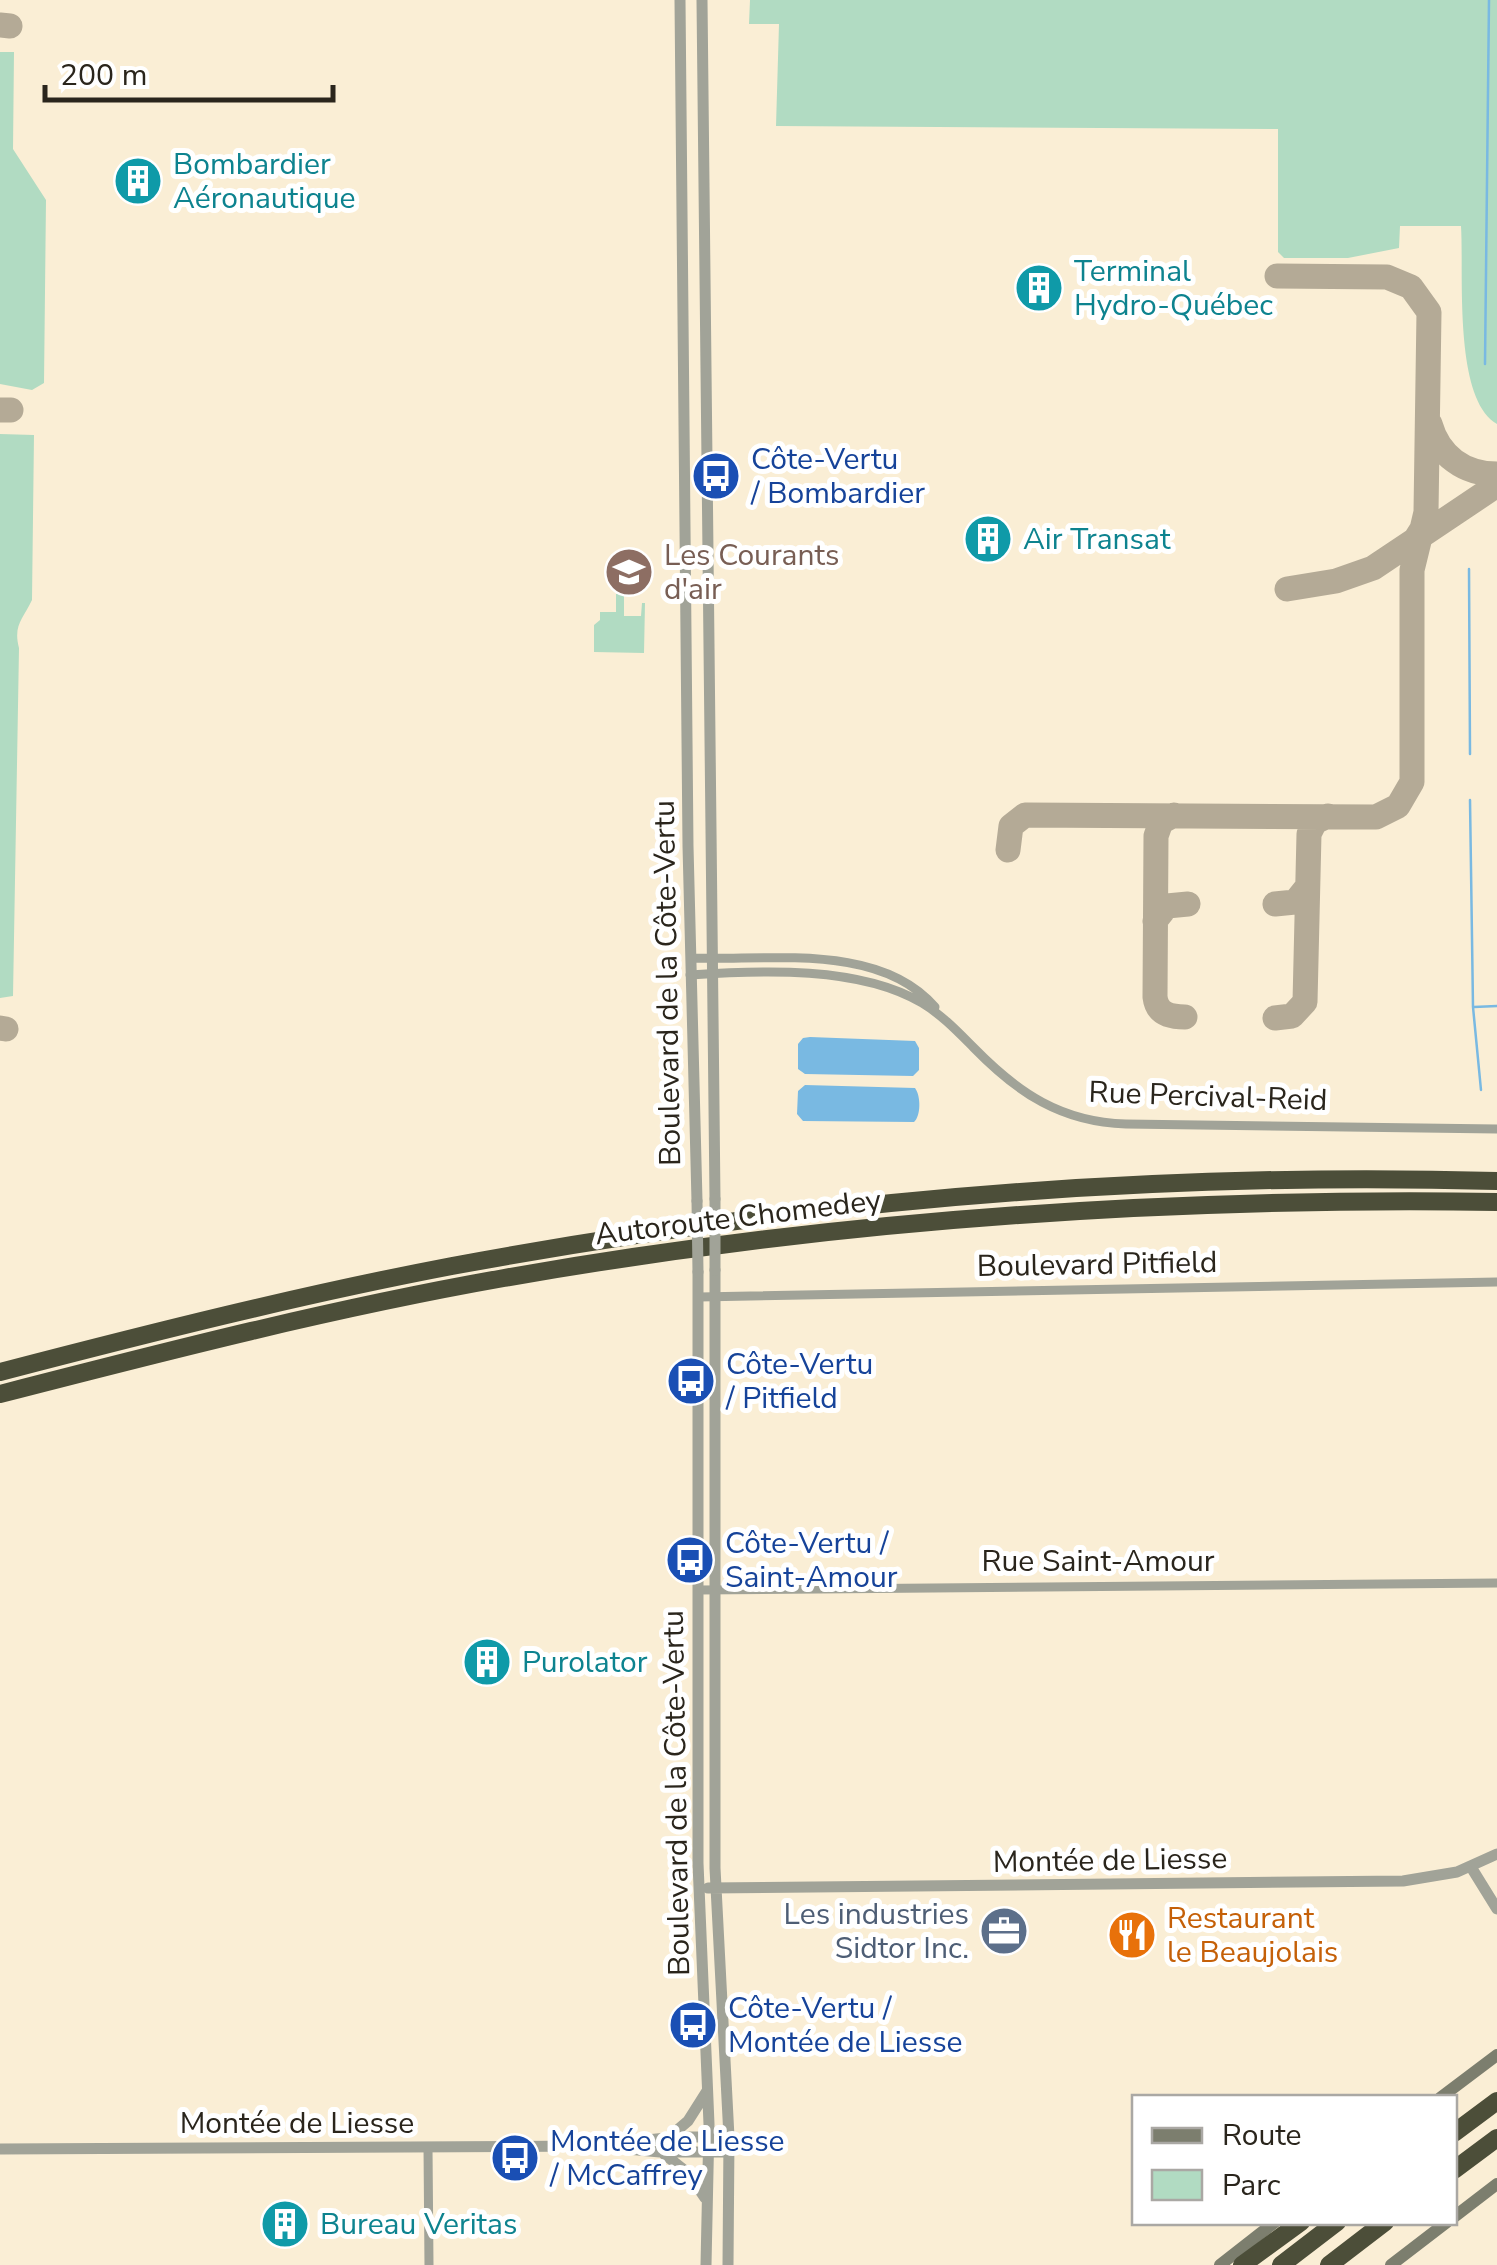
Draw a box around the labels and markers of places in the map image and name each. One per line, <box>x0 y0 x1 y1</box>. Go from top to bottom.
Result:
place label: Bombardier Aéronautique <box>173 144 355 219</box>
building icon: Bombardier Aéronautique <box>112 155 164 207</box>
place label: Terminal Hydro-Québec <box>1074 251 1273 326</box>
building icon: Terminal Hydro-Québec <box>1013 262 1065 314</box>
place label: Côte-Vertu / Bombardier <box>750 439 925 514</box>
bus stop icon: Côte-Vertu / Bombardier <box>690 450 742 502</box>
building icon: Air Transat <box>962 513 1014 565</box>
place label: Air Transat <box>1023 519 1171 560</box>
place label: Les Courants d'air <box>664 535 839 610</box>
school or university icon: Les Courants d'air <box>603 546 655 598</box>
place label: Côte-Vertu / Pitfield <box>725 1344 873 1419</box>
bus stop icon: Côte-Vertu / Pitfield <box>665 1355 717 1407</box>
place label: Côte-Vertu / Saint-Amour <box>725 1523 898 1598</box>
bus stop icon: Côte-Vertu / Saint-Amour <box>664 1534 716 1586</box>
building icon: Purolator <box>461 1636 513 1688</box>
place label: Purolator <box>522 1642 648 1683</box>
place label: Les industries Sidtor Inc. <box>784 1894 969 1969</box>
place label: Restaurant le Beaujolais <box>1167 1898 1338 1973</box>
office icon: Les industries Sidtor Inc. <box>978 1905 1030 1957</box>
restaurant icon: Restaurant le Beaujolais <box>1106 1909 1158 1961</box>
place label: Côte-Vertu / Montée de Liesse <box>728 1988 963 2063</box>
bus stop icon: Côte-Vertu / Montée de Liesse <box>667 1999 719 2051</box>
place label: Montée de Liesse / McCaffrey <box>549 2121 785 2196</box>
bus stop icon: Montée de Liesse / McCaffrey <box>489 2132 541 2184</box>
building icon: Bureau Veritas <box>259 2198 311 2250</box>
place label: Bureau Veritas <box>320 2204 517 2245</box>

